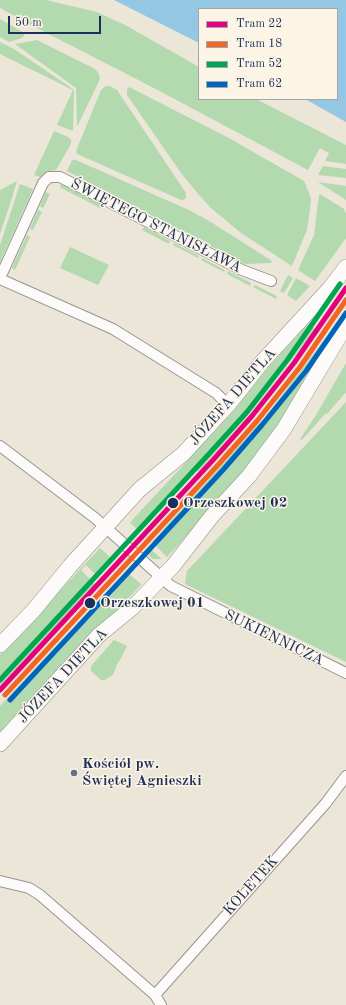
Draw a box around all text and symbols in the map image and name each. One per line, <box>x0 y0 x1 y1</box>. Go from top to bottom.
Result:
scale bar <box>10 8 103 34</box>
legend <box>198 8 338 100</box>
text: 50 m <box>15 17 42 29</box>
text: Tram 22 <box>236 18 282 30</box>
text: Tram 18 <box>236 38 282 50</box>
text: Tram 52 <box>236 58 282 70</box>
text: Tram 62 <box>236 78 282 90</box>
street label: ŚWIĘTEGO STANISŁAWA <box>67 175 245 277</box>
street label: JÓZEFA DIETLA <box>186 345 280 449</box>
place label: Orzeszkowej 02 <box>183 494 288 512</box>
marker: Orzeszkowej 02 <box>166 496 180 510</box>
place label: Orzeszkowej 01 <box>100 594 205 612</box>
marker: Orzeszkowej 01 <box>83 596 97 610</box>
street label: SUKIENNICZA <box>221 606 327 670</box>
street label: JÓZEFA DIETLA <box>14 625 112 727</box>
place label: Kościół pw. Świętej Agnieszki <box>82 755 202 790</box>
marker: Kościół pw. Świętej Agnieszki <box>69 768 79 778</box>
street label: KOLETEK <box>220 852 282 920</box>

